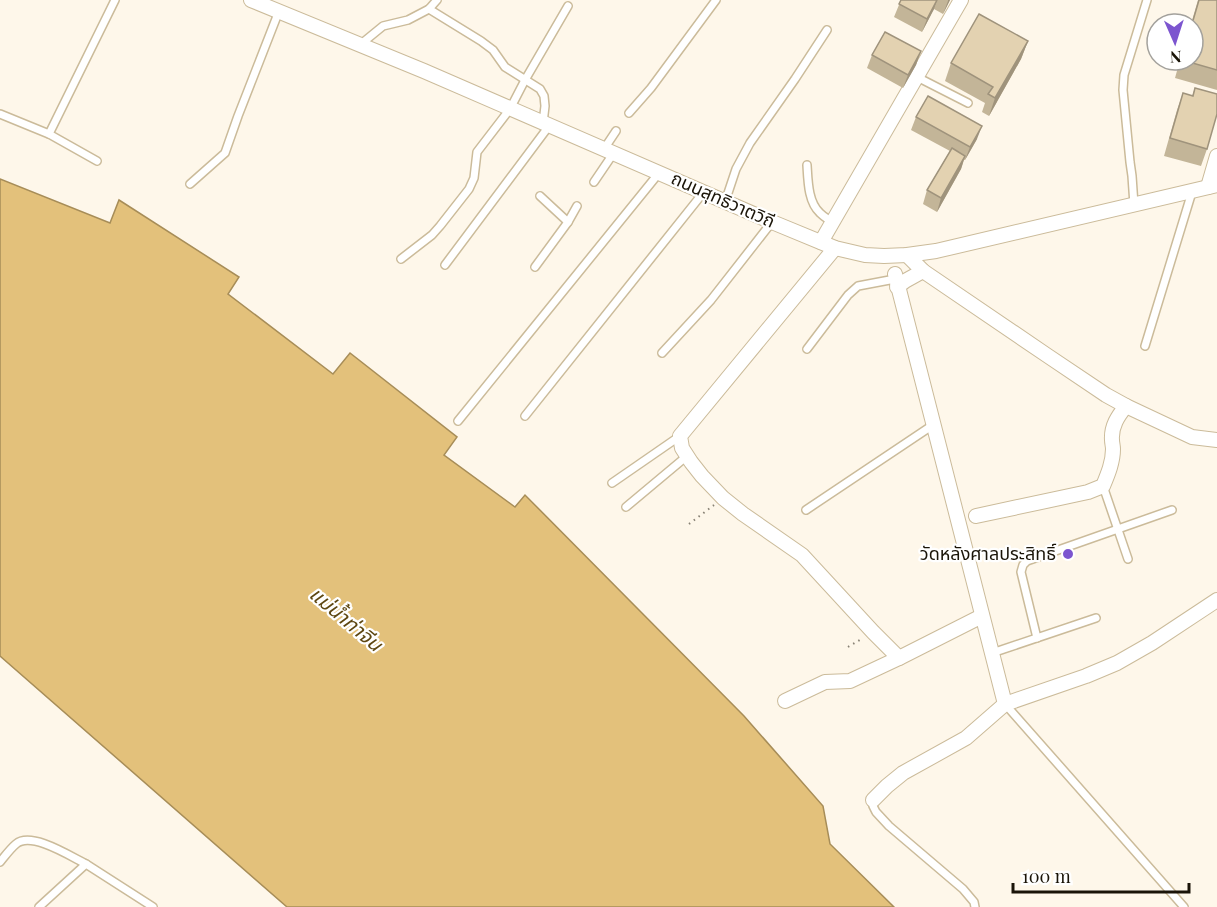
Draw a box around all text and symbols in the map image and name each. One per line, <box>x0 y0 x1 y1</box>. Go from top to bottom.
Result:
north arrow <box>1145 12 1205 72</box>
text: N <box>1169 47 1182 68</box>
street label: ถนนสุทธิวาตวิถี <box>668 165 779 233</box>
place label: วัดหลังศาลประสิทธิ์ <box>920 541 1056 565</box>
marker: วัดหลังศาลประสิทธิ์ <box>1061 547 1075 561</box>
water label: แม่น้ำท่าจีน <box>305 579 390 657</box>
scale bar <box>1013 856 1188 894</box>
text: 100 m <box>1022 864 1071 888</box>

